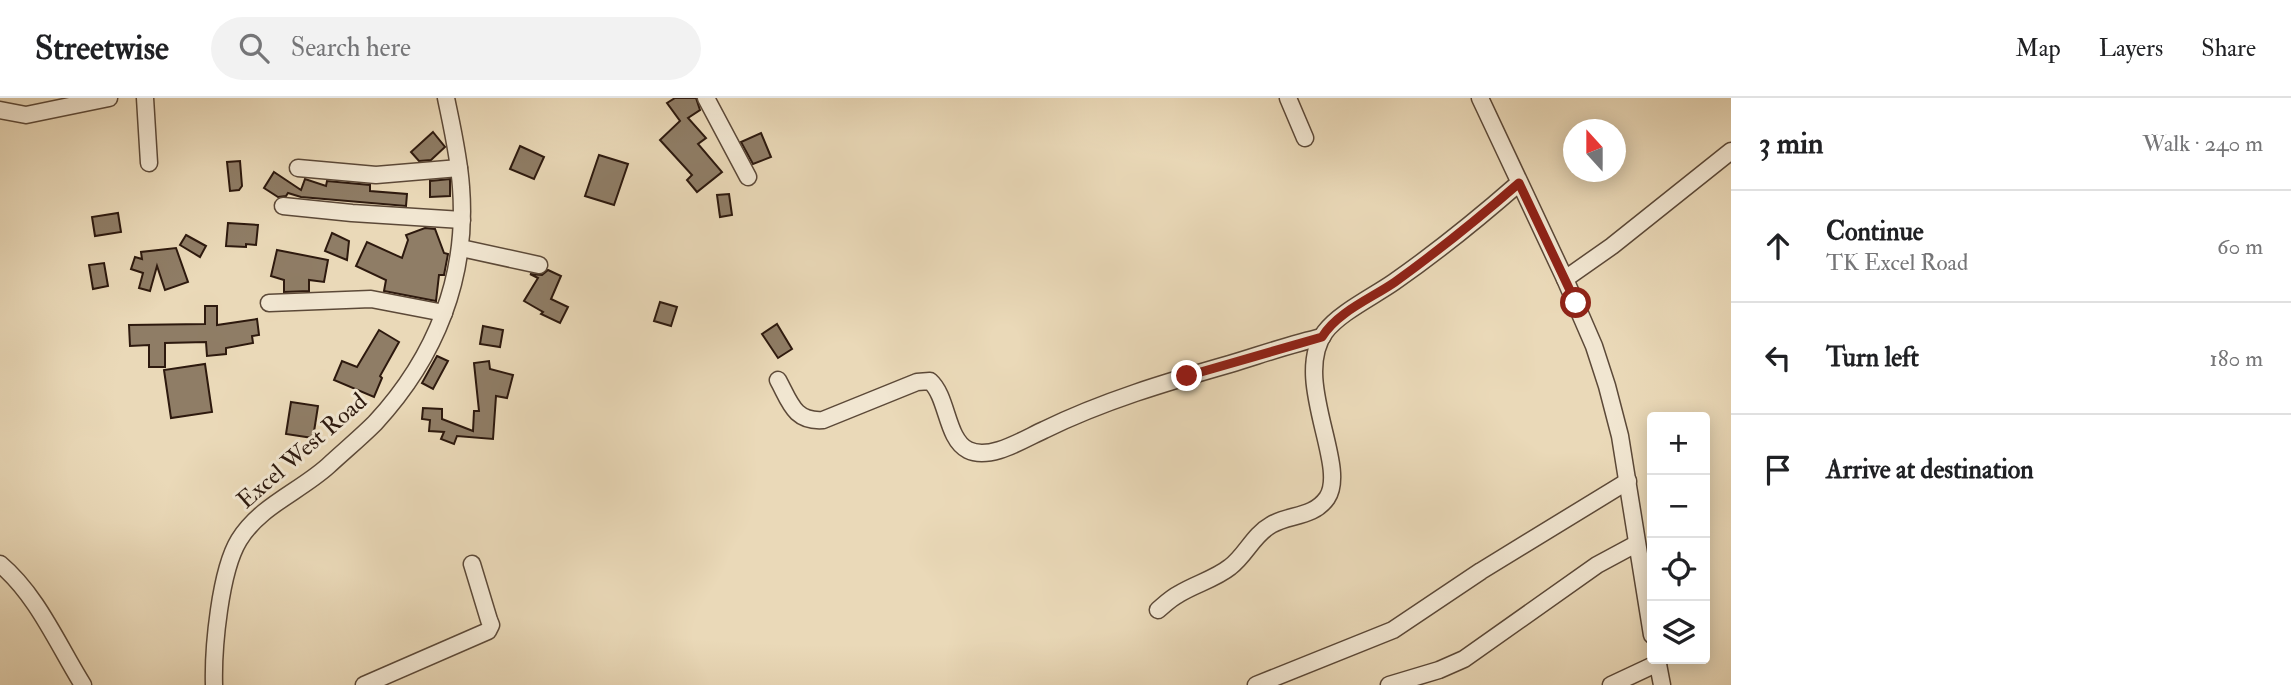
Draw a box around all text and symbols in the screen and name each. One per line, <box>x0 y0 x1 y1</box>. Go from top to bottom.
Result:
search box <box>211 17 701 80</box>
text: Streetwise <box>35 28 169 69</box>
icon: search <box>235 29 273 67</box>
text: Search here <box>291 32 411 64</box>
text: Map <box>2016 33 2061 64</box>
text: Layers <box>2099 33 2163 64</box>
text: Share <box>2201 33 2256 64</box>
north arrow <box>1563 119 1626 182</box>
text: 3 min <box>1759 125 1824 162</box>
text: Walk · 240 m <box>2143 129 2263 158</box>
text: Continue <box>1826 216 1924 248</box>
icon: ahead <box>1759 227 1797 265</box>
text: 60 m <box>2217 232 2263 261</box>
text: TK Excel Road <box>1826 248 1968 277</box>
route start <box>1560 287 1591 318</box>
icon: left <box>1759 339 1797 377</box>
text: Turn left <box>1826 342 1919 374</box>
text: 180 m <box>2210 344 2263 373</box>
route end <box>1171 360 1202 391</box>
street label: Excel West Road <box>231 386 374 516</box>
map controls <box>1647 412 1710 664</box>
button: + <box>1647 412 1710 475</box>
icon: arrive <box>1759 451 1797 489</box>
text: Arrive at destination <box>1826 454 2034 486</box>
button: − <box>1647 475 1710 538</box>
button: locate <box>1647 538 1710 601</box>
button: layers <box>1647 601 1710 664</box>

